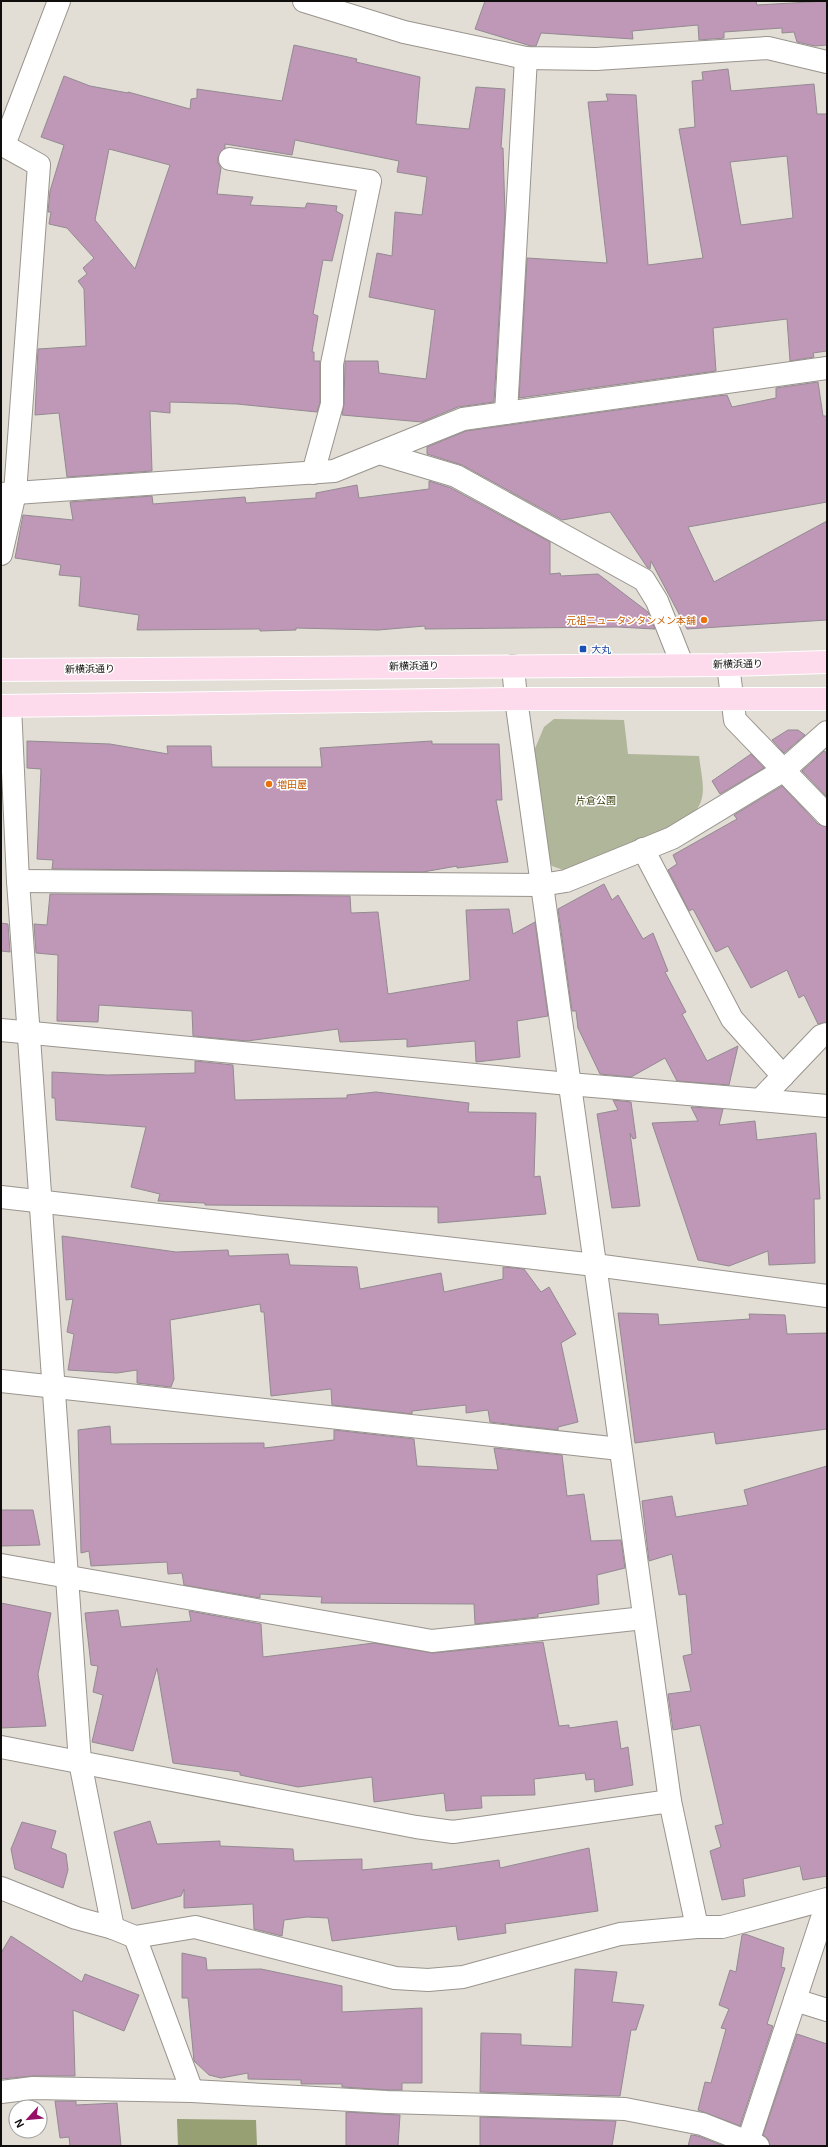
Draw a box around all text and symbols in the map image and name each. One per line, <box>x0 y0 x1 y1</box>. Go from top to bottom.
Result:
place label: 元祖ニュータンタンメン本舗 <box>566 615 696 626</box>
marker: 元祖ニュータンタンメン本舗 <box>699 615 709 625</box>
marker: 大丸 <box>578 644 588 654</box>
place label: 大丸 <box>591 644 611 655</box>
street label: 新横浜通り <box>713 658 763 670</box>
street label: 新横浜通り <box>389 660 439 672</box>
street label: 新横浜通り <box>65 663 115 675</box>
marker: 増田屋 <box>264 779 274 789</box>
place label: 増田屋 <box>277 779 307 790</box>
park label: 片倉公園 <box>576 795 616 806</box>
north arrow <box>8 2099 48 2139</box>
text: N <box>12 2117 26 2130</box>

